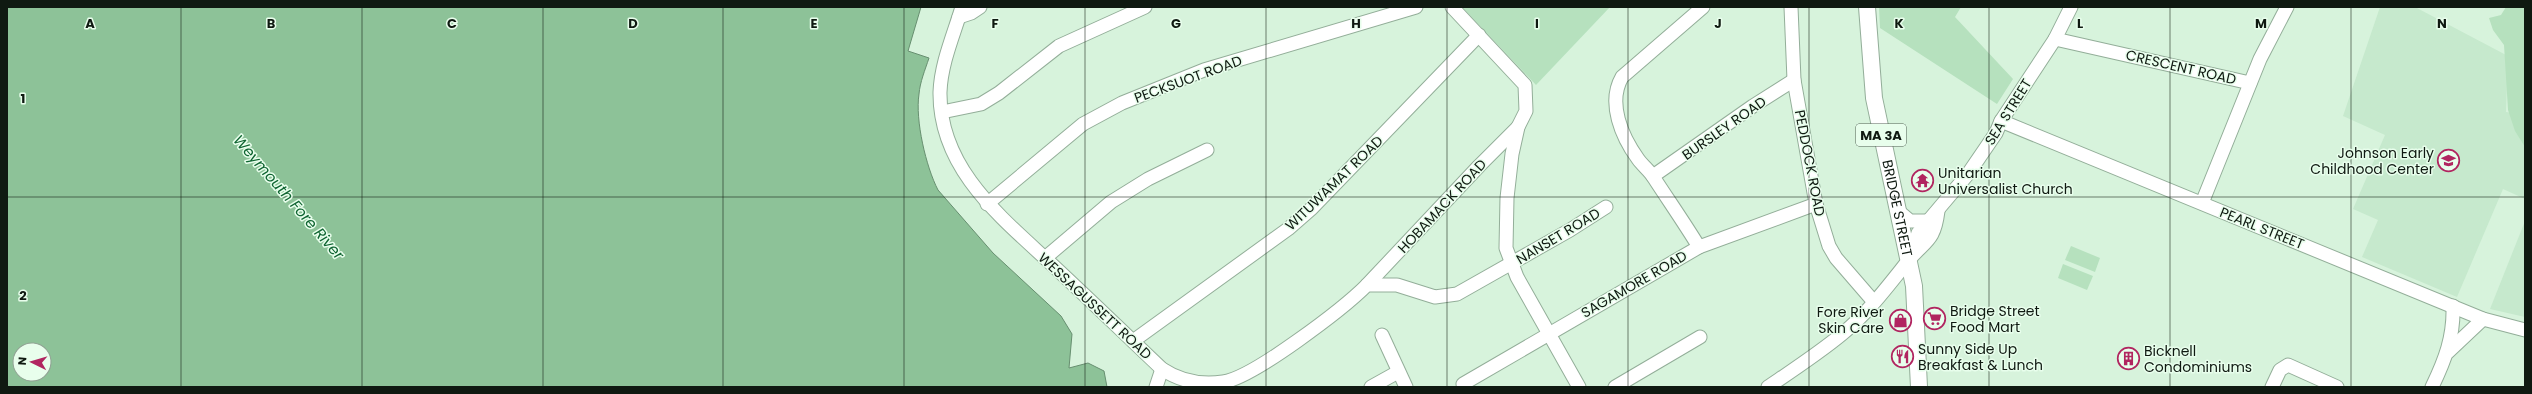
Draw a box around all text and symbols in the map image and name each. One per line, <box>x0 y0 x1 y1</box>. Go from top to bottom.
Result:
text: A <box>85 14 95 33</box>
text: B <box>267 14 276 33</box>
text: C <box>447 14 457 33</box>
text: D <box>628 14 638 33</box>
text: E <box>810 14 818 33</box>
text: F <box>991 14 999 33</box>
text: G <box>1171 14 1181 33</box>
text: H <box>1351 14 1361 33</box>
text: I <box>1535 14 1539 33</box>
text: J <box>1714 14 1722 33</box>
text: K <box>1894 14 1904 33</box>
text: L <box>2077 14 2083 33</box>
text: M <box>2255 14 2267 33</box>
text: N <box>2437 14 2447 33</box>
street label: CRESCENT ROAD <box>2124 45 2238 89</box>
street label: PECKSUOT ROAD <box>1131 50 1245 108</box>
street label: SEA STREET <box>1980 75 2037 149</box>
text: 1 <box>21 89 25 108</box>
street label: BURSLEY ROAD <box>1678 91 1770 165</box>
street label: PEDDOCK ROAD <box>1790 108 1830 218</box>
road number: MA 3A <box>1856 124 1906 146</box>
water label: Weymouth Fore River <box>229 130 349 264</box>
street label: WITUWAMAT ROAD <box>1281 131 1387 235</box>
place label: Johnson Early Childhood Center <box>2310 143 2434 179</box>
school or university icon: Johnson Early Childhood Center <box>2436 148 2462 174</box>
street label: HOBAMACK ROAD <box>1393 155 1491 257</box>
street label: BRIDGE STREET <box>1877 158 1918 259</box>
place label: Unitarian Universalist Church <box>1938 163 2073 199</box>
temple icon: Unitarian Universalist Church <box>1910 168 1936 194</box>
street label: PEARL STREET <box>2217 202 2308 254</box>
street label: NANSET ROAD <box>1512 203 1604 269</box>
street label: SAGAMORE ROAD <box>1577 245 1691 322</box>
street label: WESSAGUSSETT ROAD <box>1034 248 1156 364</box>
text: 2 <box>19 286 27 305</box>
place label: Bridge Street Food Mart <box>1950 301 2040 337</box>
place label: Fore River Skin Care <box>1817 302 1884 338</box>
supermarket icon: Bridge Street Food Mart <box>1922 306 1948 332</box>
shop icon: Fore River Skin Care <box>1887 307 1913 333</box>
place label: Sunny Side Up Breakfast & Lunch <box>1918 339 2043 375</box>
place label: Bicknell Condominiums <box>2144 341 2252 377</box>
north arrow <box>12 342 52 382</box>
restaurant icon: Sunny Side Up Breakfast & Lunch <box>1889 344 1915 370</box>
building icon: Bicknell Condominiums <box>2115 346 2141 372</box>
text: N <box>14 356 30 366</box>

